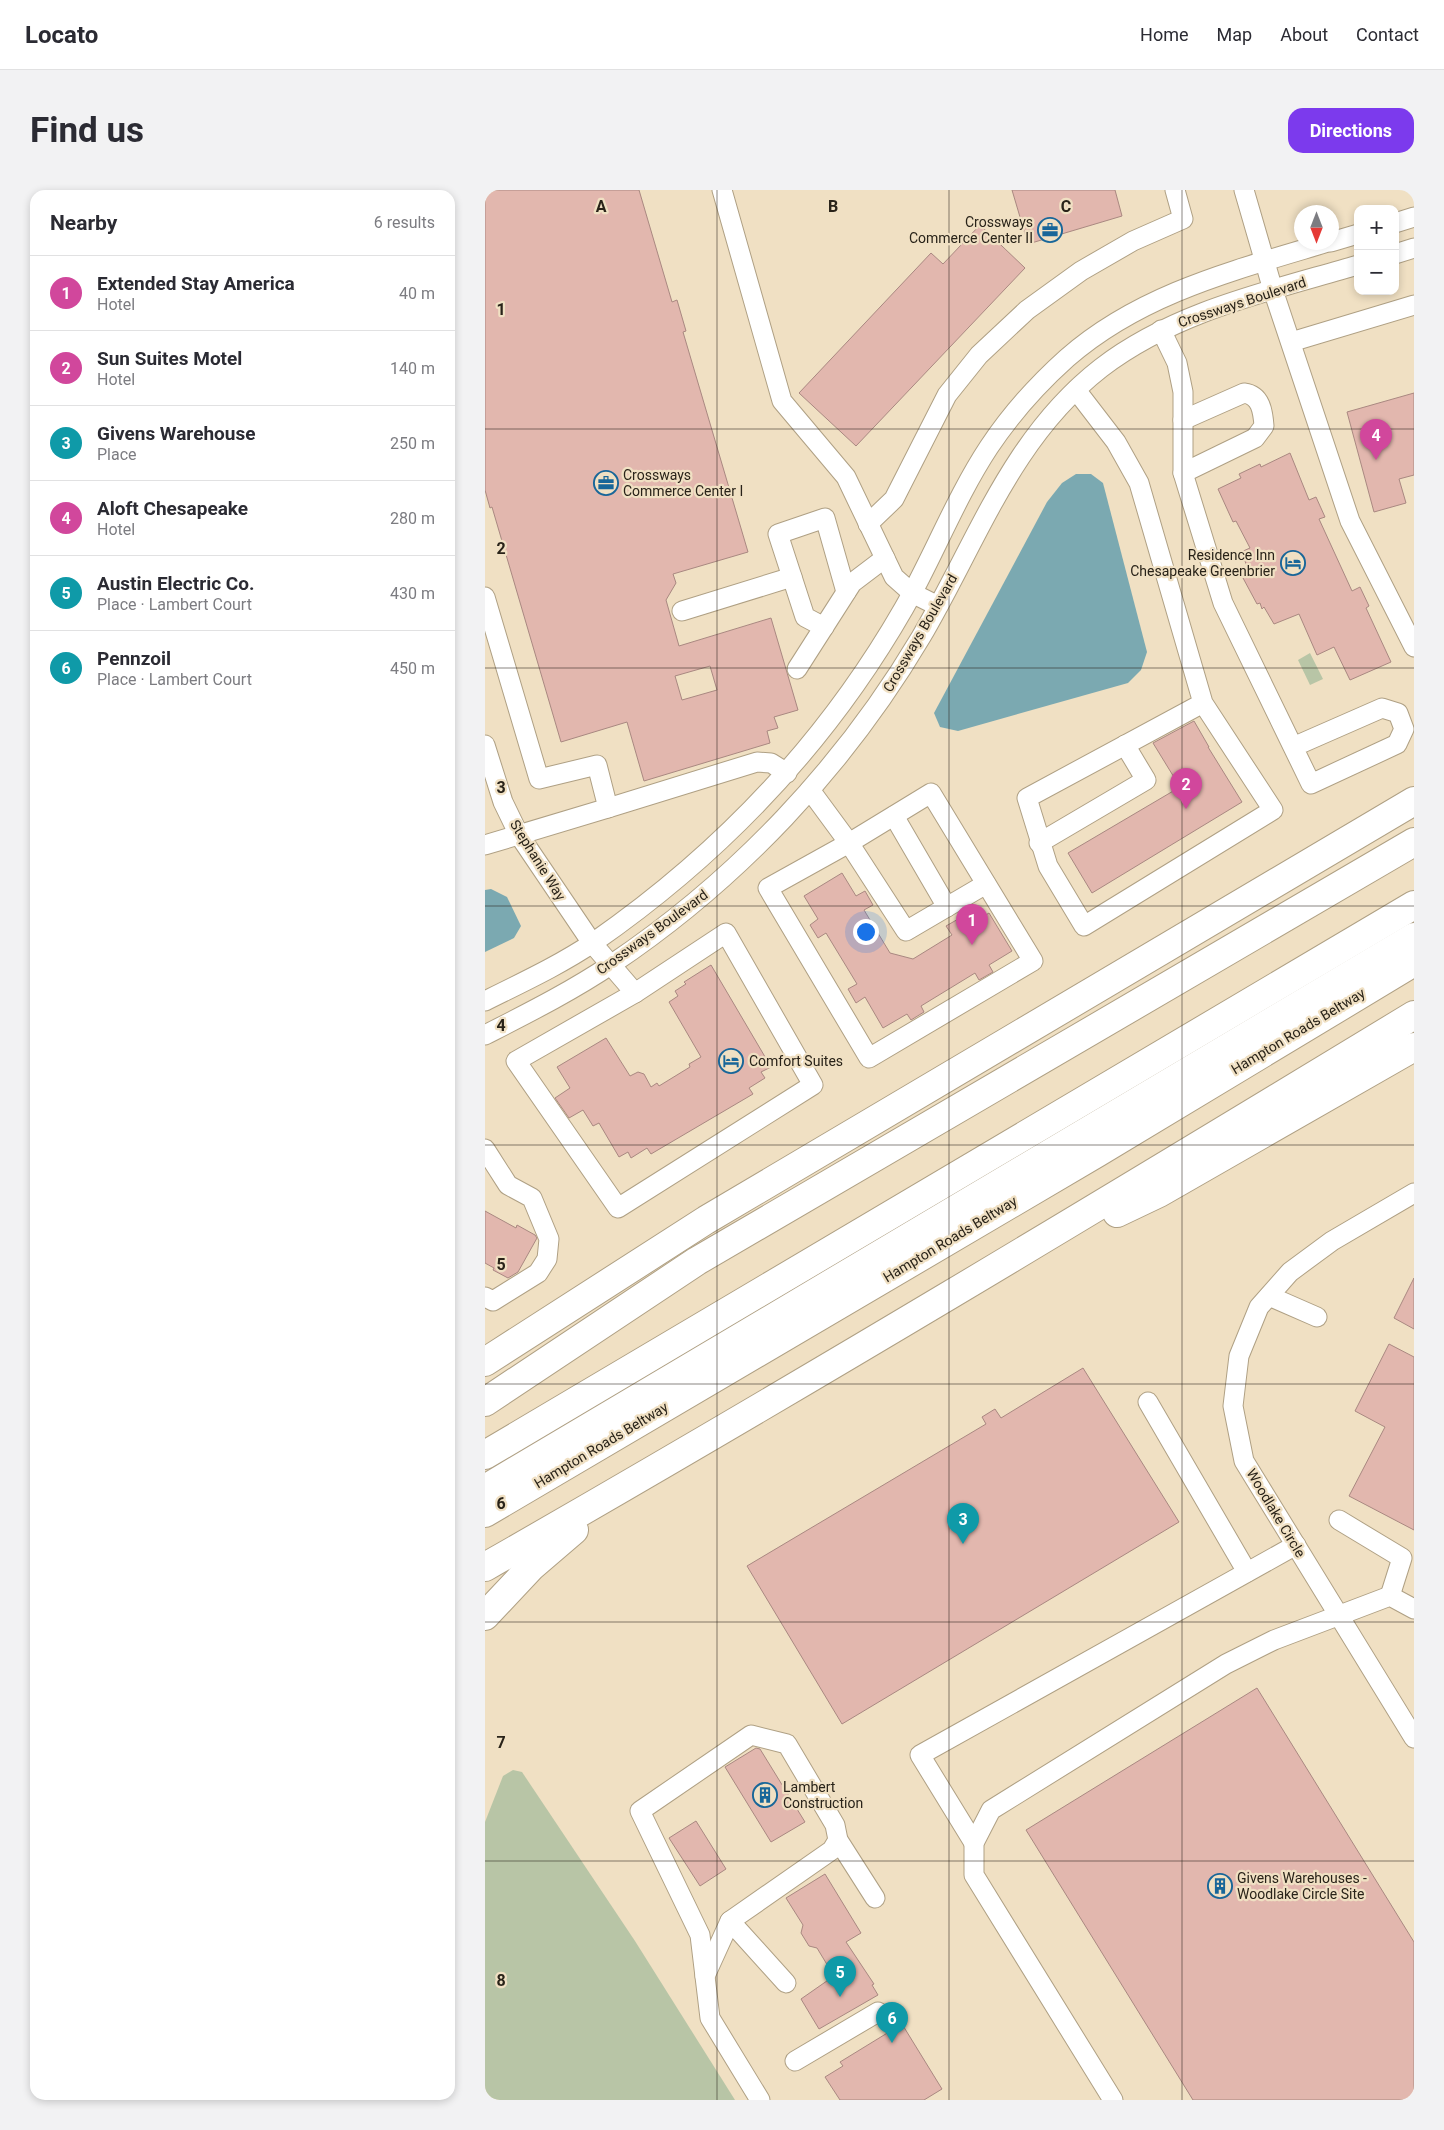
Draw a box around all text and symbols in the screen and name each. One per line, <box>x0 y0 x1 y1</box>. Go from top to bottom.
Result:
text: Locato <box>25 21 98 49</box>
text: Home <box>1140 24 1189 45</box>
text: Map <box>1217 24 1252 45</box>
text: About <box>1280 24 1328 45</box>
text: Contact <box>1356 24 1419 45</box>
button: Directions <box>1288 108 1414 153</box>
text: Find us <box>30 110 144 151</box>
text: A <box>596 197 607 216</box>
text: B <box>828 197 838 216</box>
text: C <box>1061 197 1071 216</box>
north arrow <box>1294 205 1339 250</box>
map controls <box>1354 205 1399 295</box>
button: + <box>1354 205 1399 250</box>
text: Nearby <box>50 211 117 235</box>
text: 6 results <box>374 213 435 232</box>
place label: Crossways Commerce Center II <box>909 214 1033 246</box>
office icon: Crossways Commerce Center II <box>1037 217 1063 243</box>
button: − <box>1354 250 1399 295</box>
text: Extended Stay America <box>97 272 295 295</box>
street label: Crossways Boulevard <box>1176 274 1308 330</box>
text: 1 <box>61 284 71 303</box>
text: 40 m <box>399 284 435 303</box>
text: Hotel <box>97 295 135 314</box>
text: 1 <box>496 300 506 319</box>
text: Sun Suites Motel <box>97 347 242 370</box>
text: 2 <box>61 359 71 378</box>
text: 140 m <box>390 359 435 378</box>
text: Hotel <box>97 370 135 389</box>
pin: 4 <box>1360 419 1392 460</box>
text: Givens Warehouse <box>97 422 255 445</box>
text: 3 <box>61 434 71 453</box>
text: 250 m <box>390 434 435 453</box>
text: Place <box>97 445 137 464</box>
place label: Crossways Commerce Center I <box>623 467 743 499</box>
office icon: Crossways Commerce Center I <box>593 470 619 496</box>
text: Aloft Chesapeake <box>97 497 248 520</box>
text: 4 <box>61 509 71 528</box>
text: 280 m <box>390 509 435 528</box>
text: Hotel <box>97 520 135 539</box>
text: 2 <box>496 539 506 558</box>
place label: Residence Inn Chesapeake Greenbrier <box>1130 547 1275 579</box>
hotel icon: Residence Inn Chesapeake Greenbrier <box>1280 550 1306 576</box>
street label: Crossways Boulevard <box>880 571 960 695</box>
text: Austin Electric Co. <box>97 572 254 595</box>
text: 5 <box>61 584 71 603</box>
text: 430 m <box>390 584 435 603</box>
text: Place · Lambert Court <box>97 595 252 614</box>
text: Pennzoil <box>97 647 171 670</box>
text: 6 <box>61 659 71 678</box>
text: 450 m <box>390 659 435 678</box>
text: Place · Lambert Court <box>97 670 252 689</box>
pin: 2 <box>1170 768 1202 809</box>
text: 3 <box>496 778 506 797</box>
street label: Stephanie Way <box>507 817 569 904</box>
street label: Crossways Boulevard <box>593 886 711 978</box>
pin: 1 <box>956 904 988 945</box>
your location <box>853 919 879 945</box>
street label: Hampton Roads Beltway <box>1228 985 1368 1077</box>
text: 4 <box>496 1016 506 1035</box>
hotel icon: Comfort Suites <box>718 1048 744 1074</box>
place label: Comfort Suites <box>749 1053 843 1069</box>
street label: Hampton Roads Beltway <box>880 1193 1020 1285</box>
text: 5 <box>496 1255 506 1274</box>
street label: Hampton Roads Beltway <box>531 1399 671 1491</box>
street label: Woodlake Circle <box>1243 1466 1309 1560</box>
text: 6 <box>496 1494 506 1513</box>
pin: 3 <box>947 1503 979 1544</box>
text: 7 <box>496 1733 506 1752</box>
place label: Lambert Construction <box>783 1779 863 1811</box>
building icon: Lambert Construction <box>752 1782 778 1808</box>
place label: Givens Warehouses - Woodlake Circle Site <box>1237 1870 1367 1902</box>
building icon: Givens Warehouses - Woodlake Circle Site <box>1207 1873 1233 1899</box>
pin: 5 <box>824 1956 856 1997</box>
text: 8 <box>496 1971 506 1990</box>
pin: 6 <box>876 2002 908 2043</box>

